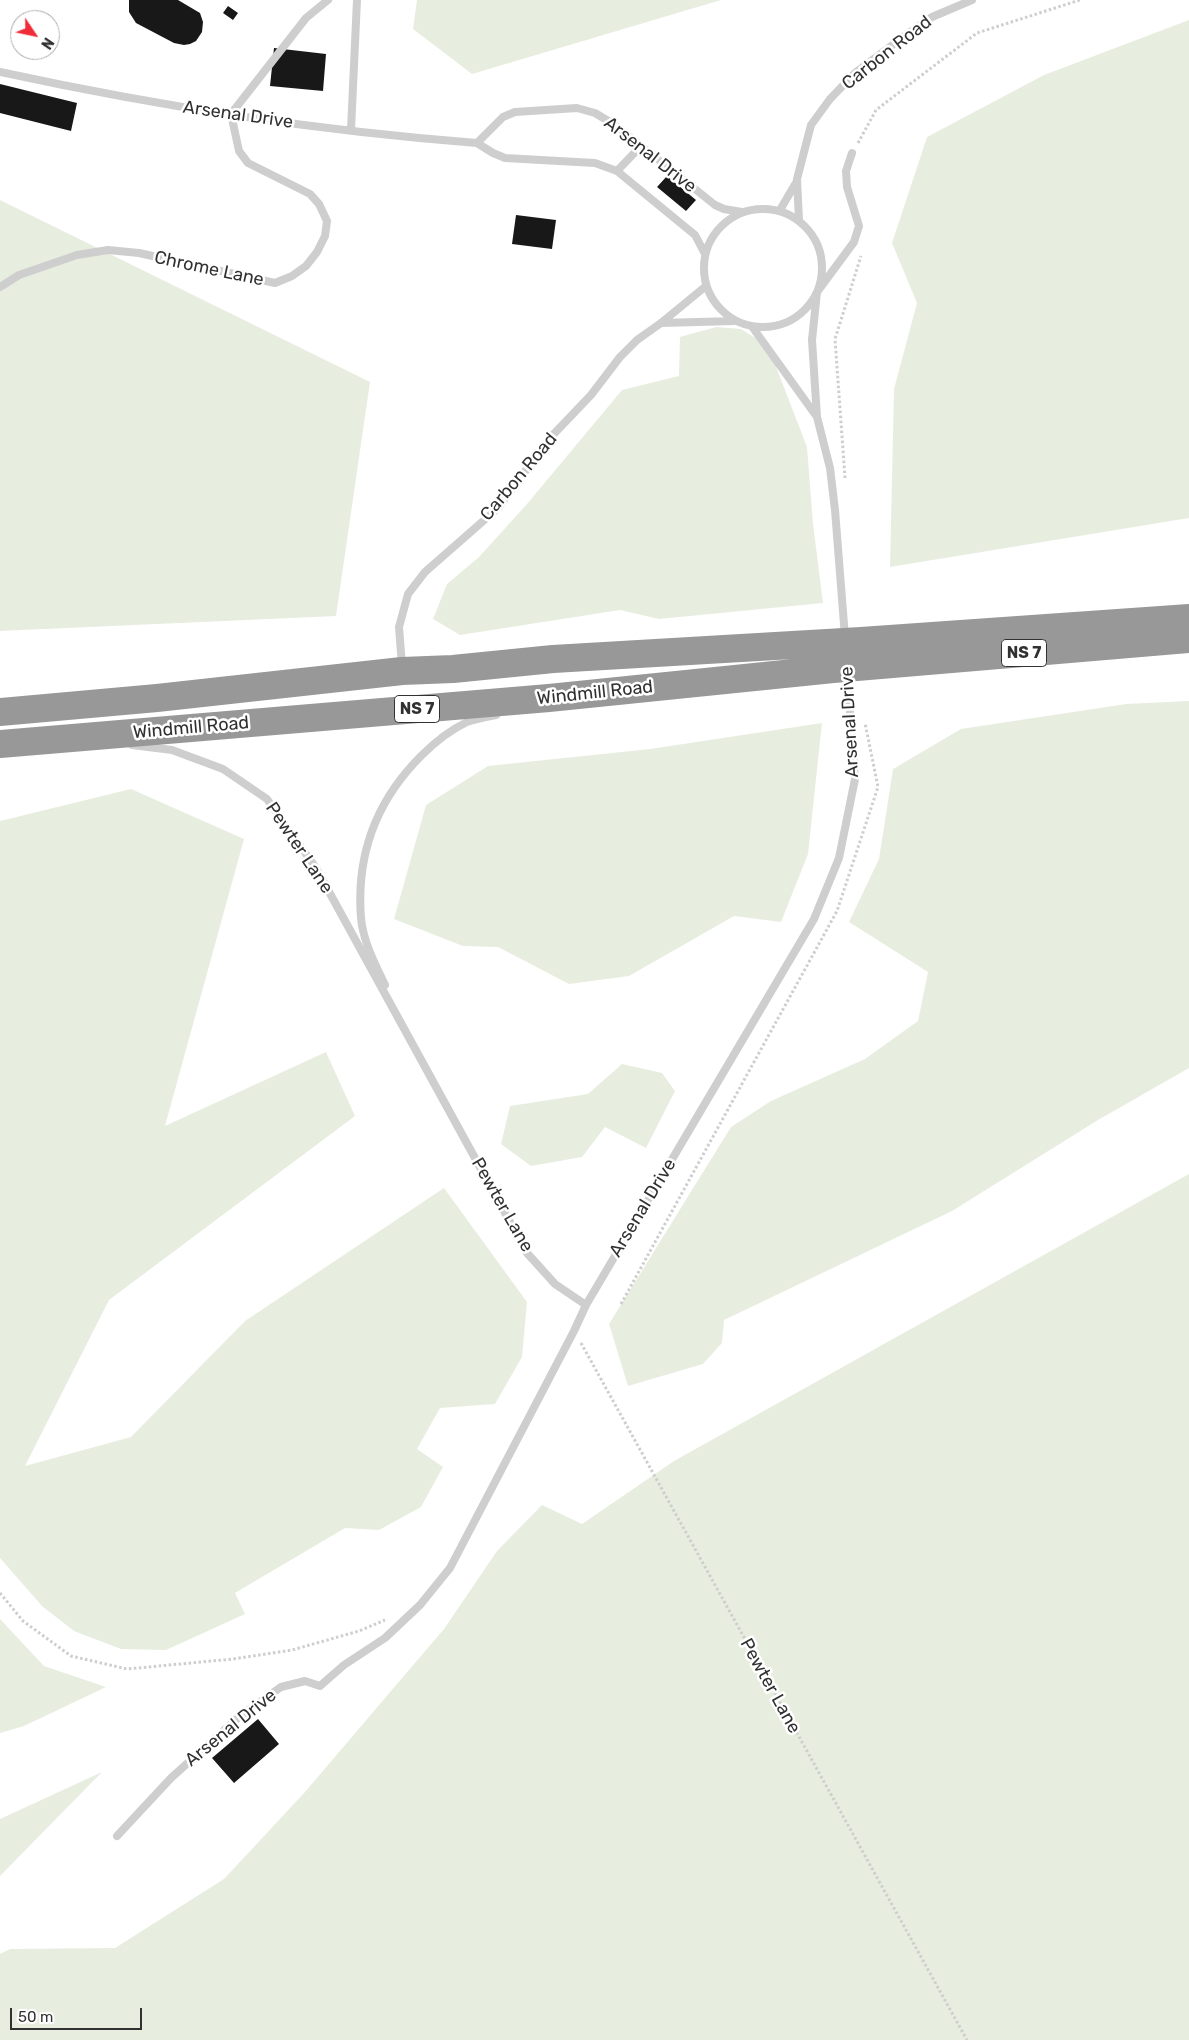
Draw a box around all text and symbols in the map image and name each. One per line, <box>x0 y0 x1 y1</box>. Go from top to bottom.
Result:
north arrow <box>10 10 60 60</box>
street label: Carbon Road <box>838 11 936 95</box>
text: N <box>37 34 57 52</box>
street label: Arsenal Drive <box>181 97 295 133</box>
street label: Arsenal Drive <box>600 112 700 198</box>
street label: Chrome Lane <box>152 247 266 291</box>
street label: Carbon Road <box>476 429 562 525</box>
road number: NS 7 <box>1002 640 1046 666</box>
street label: Arsenal Drive <box>836 666 864 778</box>
street label: Windmill Road <box>536 676 654 710</box>
road number: NS 7 <box>394 696 440 722</box>
street label: Windmill Road <box>132 712 250 744</box>
street label: Pewter Lane <box>261 798 337 898</box>
street label: Pewter Lane <box>466 1154 538 1256</box>
street label: Arsenal Drive <box>605 1155 681 1261</box>
street label: Pewter Lane <box>735 1635 805 1737</box>
street label: Arsenal Drive <box>181 1685 281 1771</box>
scale bar <box>12 1998 145 2030</box>
text: 50 m <box>18 2008 53 2026</box>

